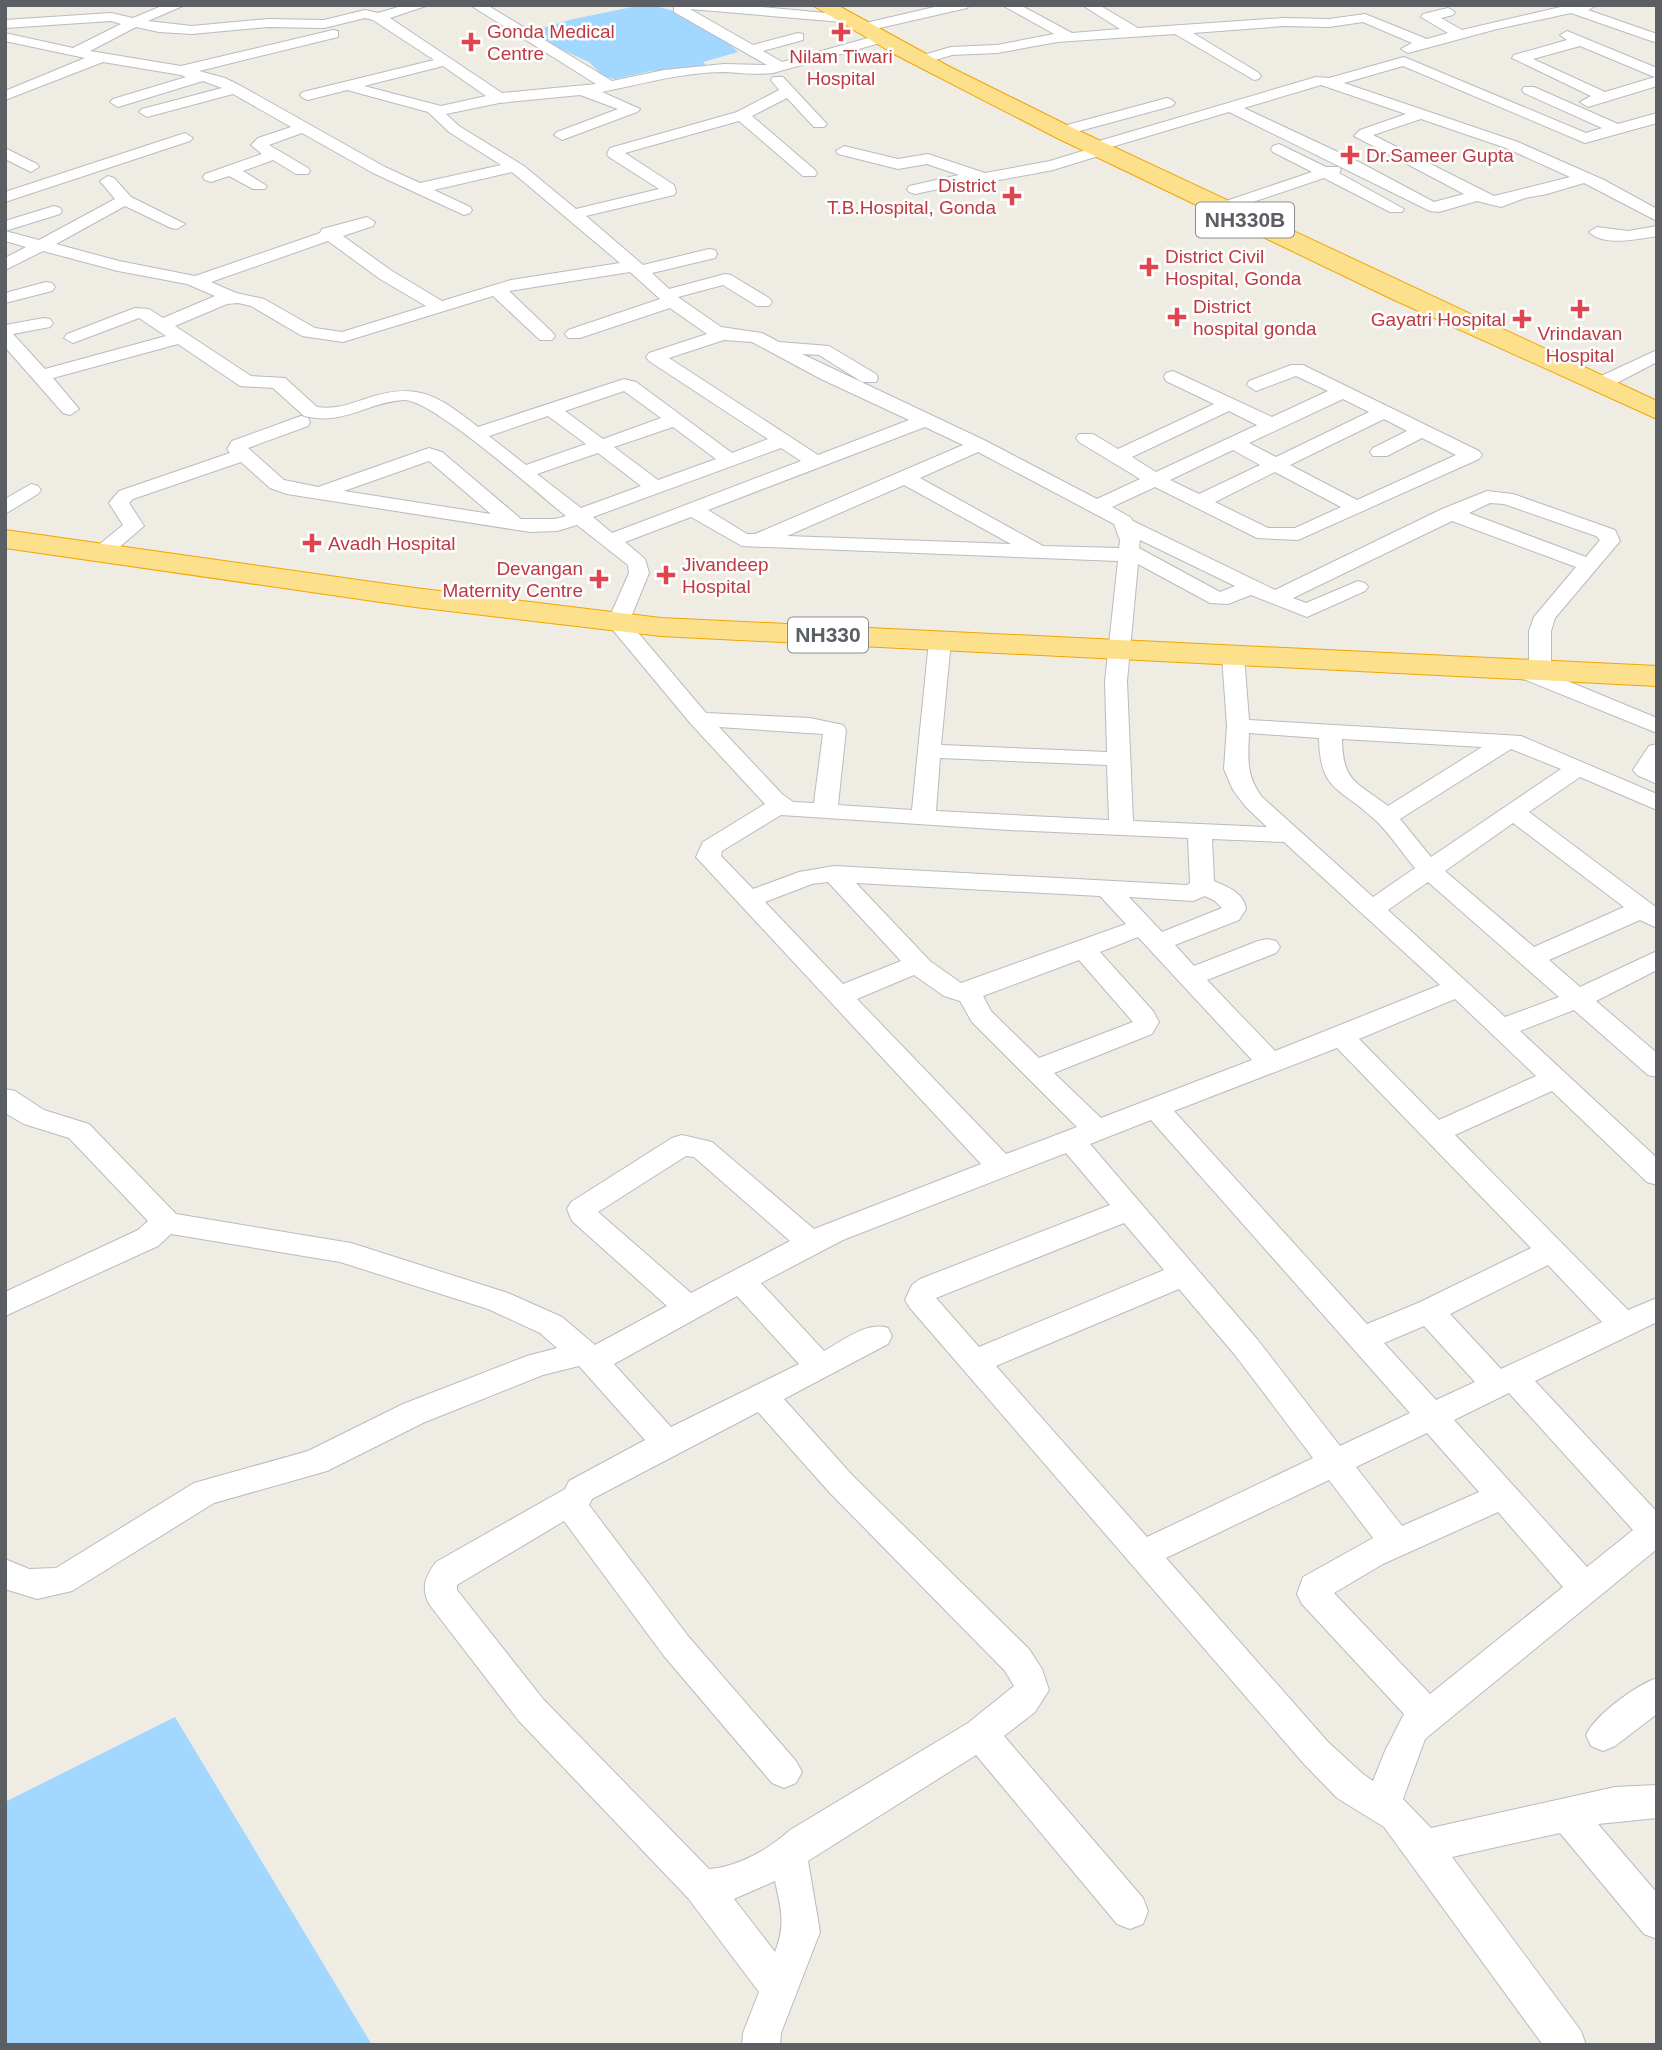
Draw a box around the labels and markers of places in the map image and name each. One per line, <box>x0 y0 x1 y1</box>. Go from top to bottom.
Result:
place label: Gonda Medical Centre <box>487 21 615 64</box>
marker: Nilam Tiwari Hospital <box>831 22 851 42</box>
marker: Gonda Medical Centre <box>461 32 481 52</box>
place label: Nilam Tiwari Hospital <box>789 46 893 89</box>
marker: Dr.Sameer Gupta <box>1340 145 1360 165</box>
place label: Dr.Sameer Gupta <box>1366 145 1514 166</box>
place label: District T.B.Hospital, Gonda <box>827 175 997 218</box>
marker: District T.B.Hospital, Gonda <box>1002 186 1022 206</box>
place label: District Civil Hospital, Gonda <box>1165 246 1302 289</box>
marker: District Civil Hospital, Gonda <box>1139 257 1159 277</box>
place label: District hospital gonda <box>1193 296 1317 339</box>
marker: Vrindavan Hospital <box>1570 299 1590 319</box>
marker: District hospital gonda <box>1167 307 1187 327</box>
place label: Gayatri Hospital <box>1371 309 1506 330</box>
marker: Gayatri Hospital <box>1512 309 1532 329</box>
place label: Vrindavan Hospital <box>1538 323 1622 366</box>
marker: Avadh Hospital <box>302 533 322 553</box>
place label: Avadh Hospital <box>328 533 455 554</box>
place label: Jivandeep Hospital <box>682 554 769 597</box>
place label: Devangan Maternity Centre <box>443 558 583 601</box>
marker: Jivandeep Hospital <box>656 565 676 585</box>
marker: Devangan Maternity Centre <box>589 569 609 589</box>

